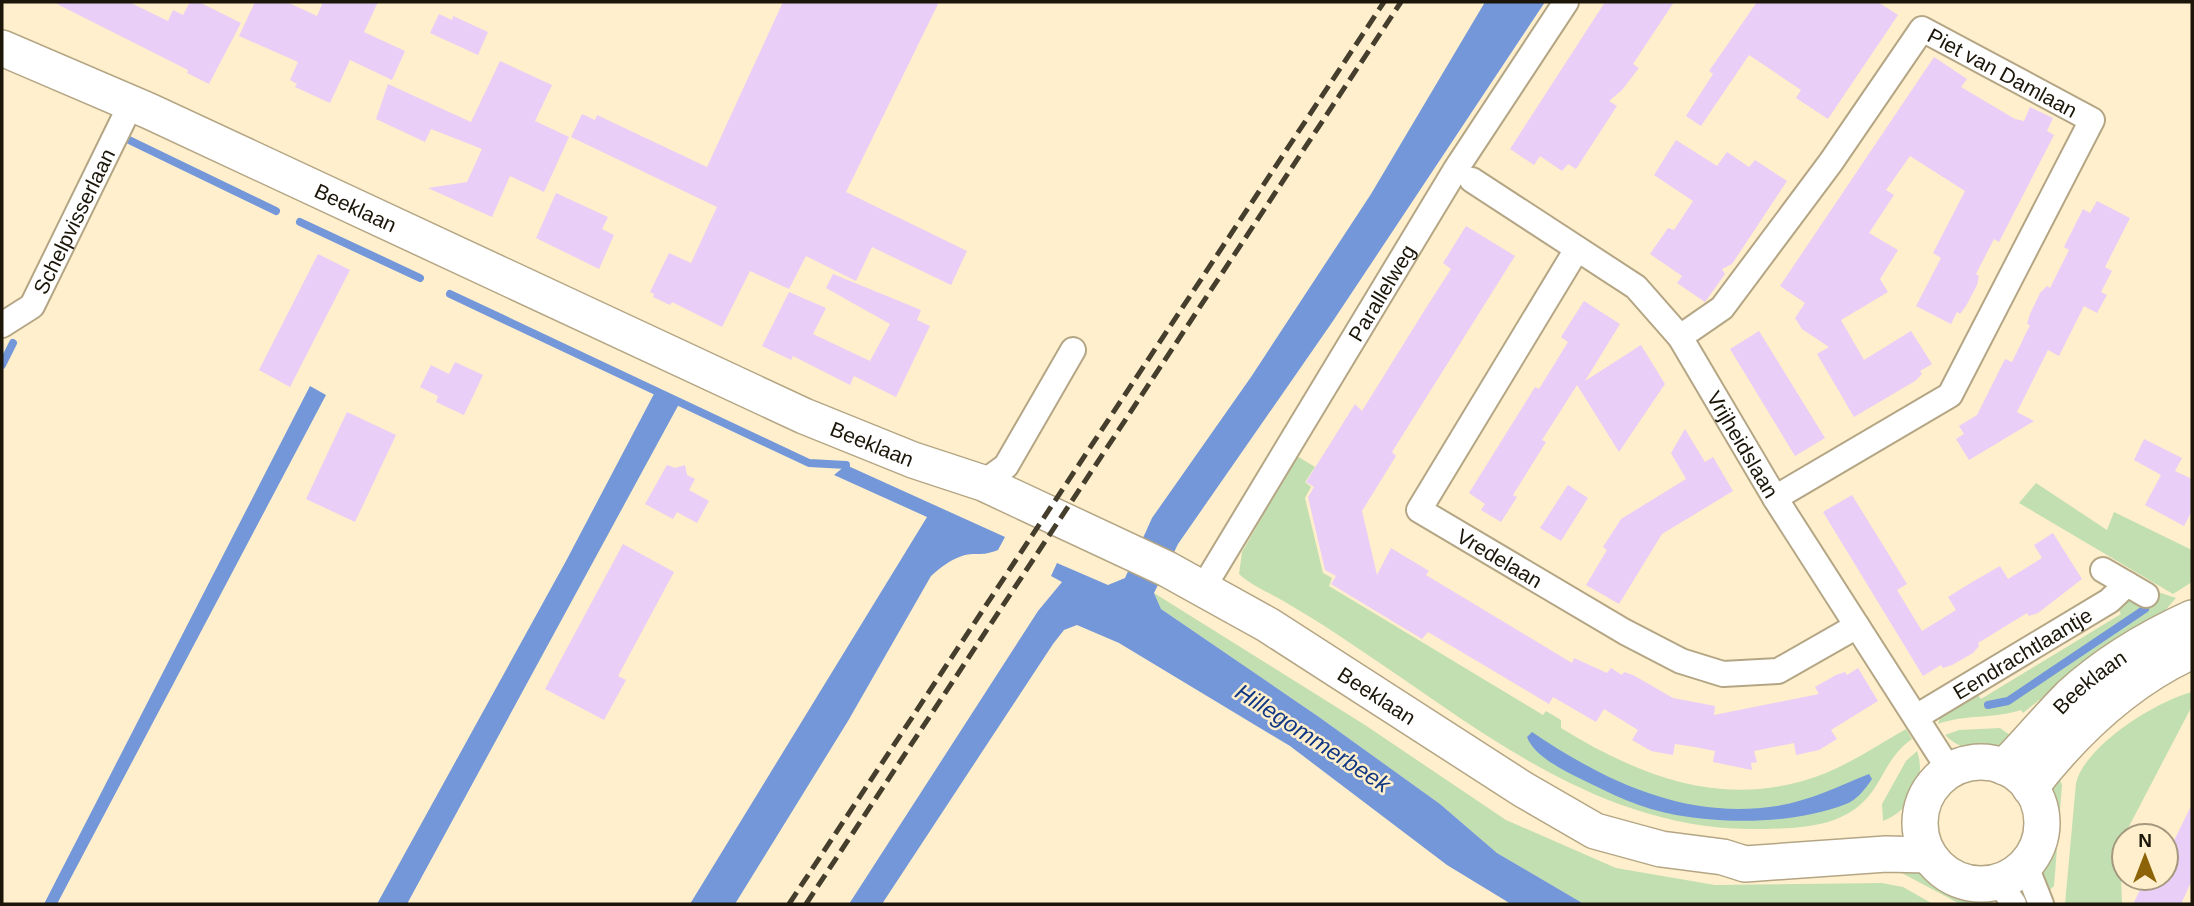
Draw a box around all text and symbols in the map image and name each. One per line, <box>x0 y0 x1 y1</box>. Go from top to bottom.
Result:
street label: Piet van Damlaan <box>1924 23 2081 122</box>
street label: Schelpvisserlaan <box>28 145 119 298</box>
street label: Beeklaan <box>311 178 400 236</box>
street label: Parallelweg <box>1343 240 1419 345</box>
street label: Vrijheidslaan <box>1703 387 1784 502</box>
street label: Beeklaan <box>827 416 917 471</box>
street label: Vredelaan <box>1453 524 1547 592</box>
street label: Eendrachtlaantje <box>1949 603 2096 704</box>
street label: Beeklaan <box>2048 645 2130 718</box>
street label: Beeklaan <box>1334 662 1420 729</box>
water label: Hillegommerbeek <box>1231 678 1396 798</box>
north arrow <box>2110 822 2180 892</box>
text: N <box>2138 830 2152 851</box>

